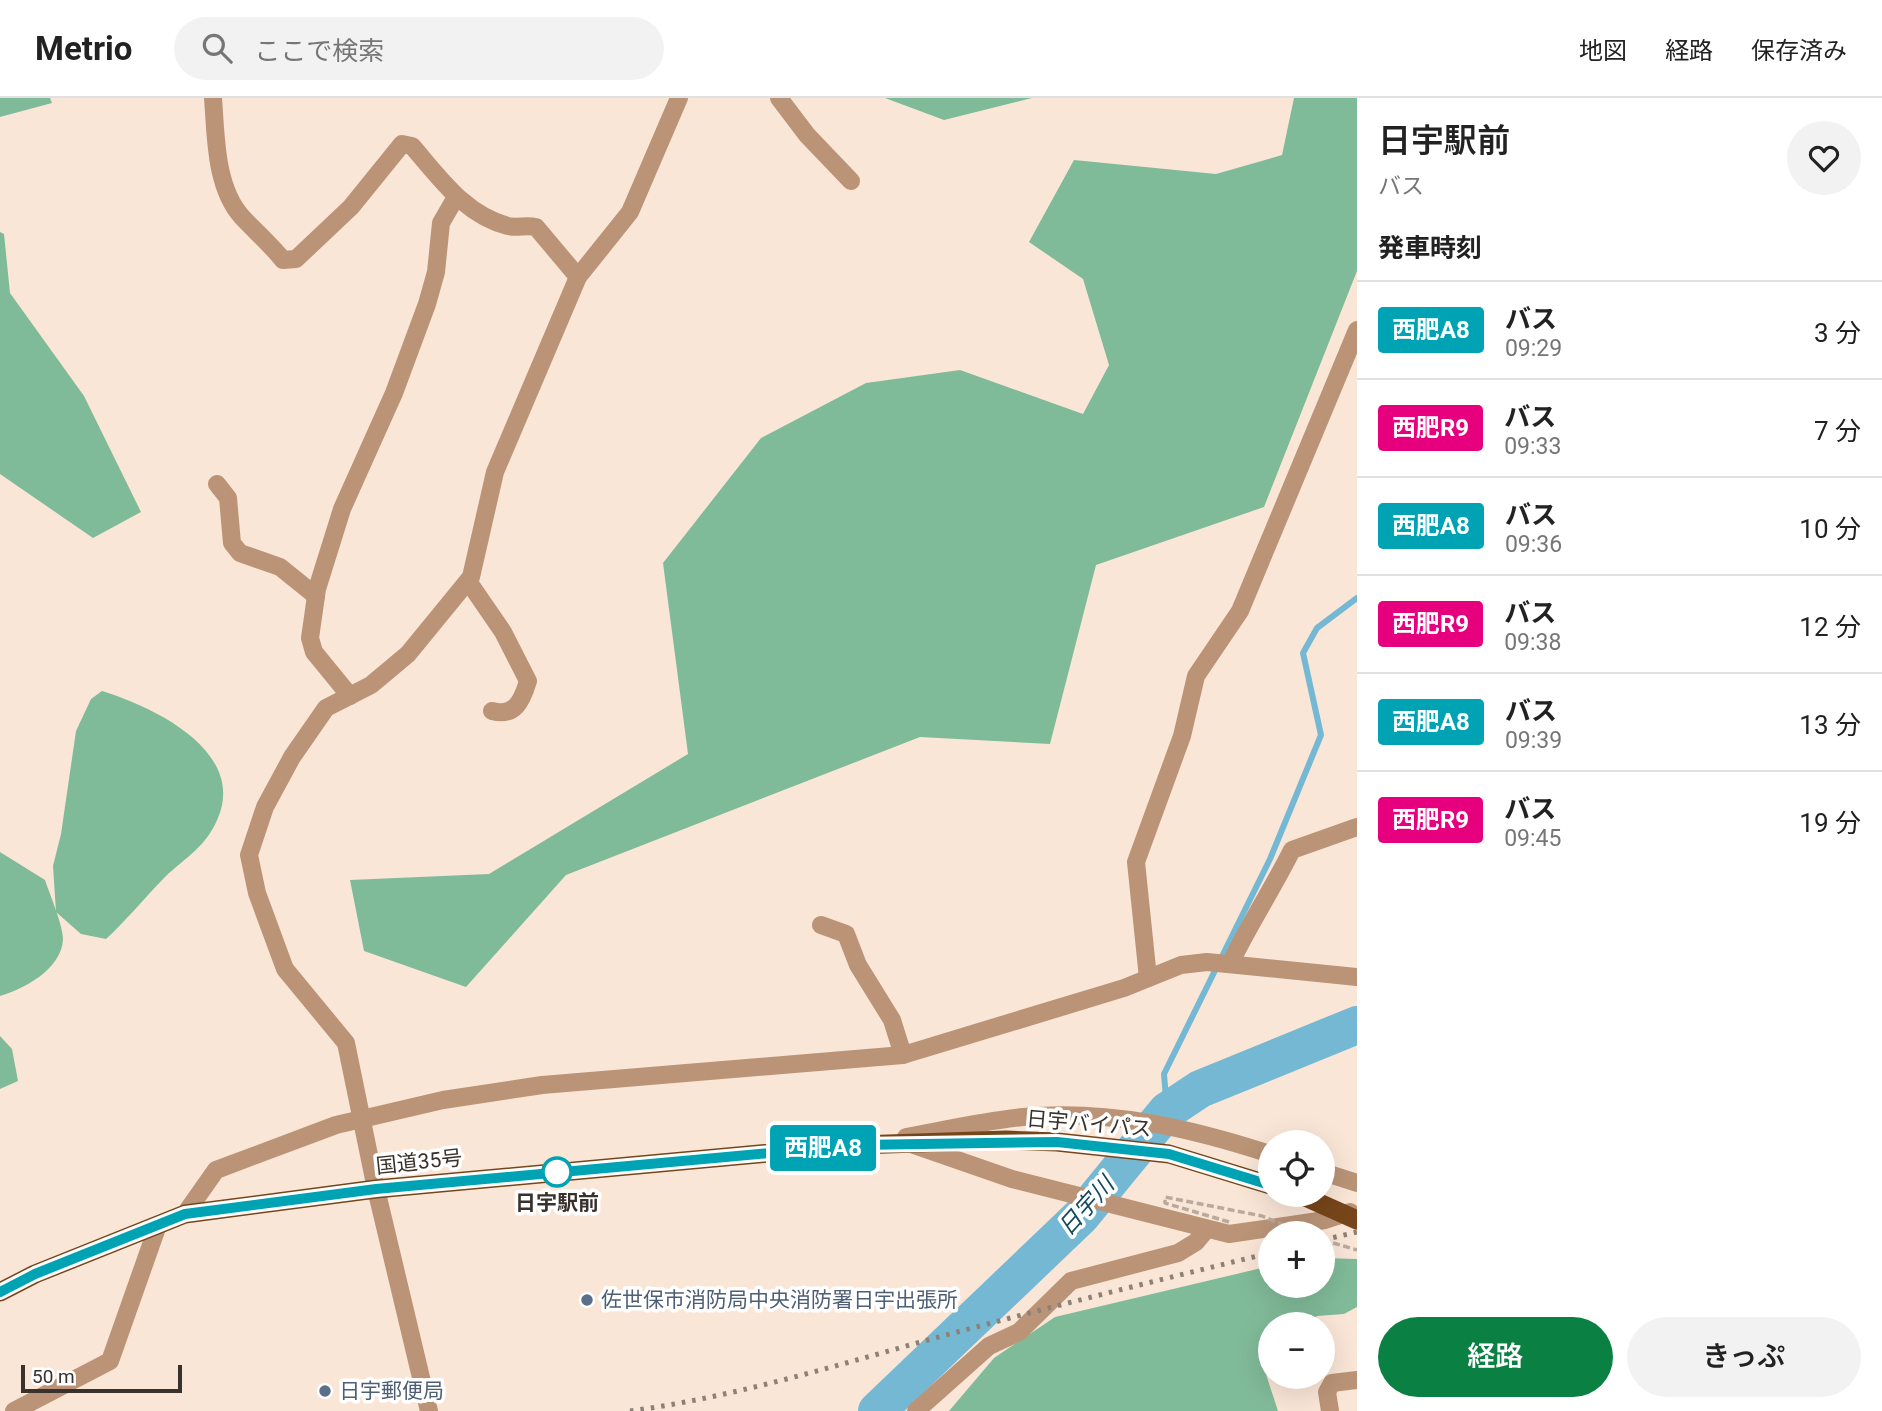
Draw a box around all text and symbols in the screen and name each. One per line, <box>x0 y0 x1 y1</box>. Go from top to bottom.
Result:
search box <box>174 17 664 80</box>
text: Metrio <box>35 29 132 68</box>
icon: search <box>198 29 236 67</box>
text: ここで検索 <box>254 36 384 66</box>
text: 地図 <box>1579 37 1627 65</box>
text: 経路 <box>1665 37 1713 65</box>
text: 保存済み <box>1751 37 1847 65</box>
text: 日宇駅前 <box>1378 121 1510 160</box>
button: heart <box>1787 121 1861 195</box>
text: バス <box>1378 173 1424 200</box>
text: 発車時刻 <box>1378 233 1482 263</box>
text: バス <box>1505 304 1557 334</box>
text: 西肥A8 <box>1392 316 1470 344</box>
text: 3 分 <box>1814 318 1861 348</box>
text: 09:29 <box>1505 335 1562 362</box>
text: バス <box>1504 402 1556 432</box>
text: 西肥R9 <box>1392 414 1469 442</box>
text: 7 分 <box>1814 416 1861 446</box>
text: 09:33 <box>1504 433 1561 460</box>
text: バス <box>1505 500 1557 530</box>
text: 西肥A8 <box>1392 512 1470 540</box>
text: 10 分 <box>1799 514 1861 544</box>
text: 09:36 <box>1505 531 1562 558</box>
text: バス <box>1504 598 1556 628</box>
text: 西肥R9 <box>1392 610 1469 638</box>
text: 12 分 <box>1799 612 1861 642</box>
text: 09:38 <box>1504 629 1561 656</box>
text: バス <box>1505 696 1557 726</box>
text: 西肥A8 <box>1392 708 1470 736</box>
text: 13 分 <box>1799 710 1861 740</box>
text: 09:39 <box>1505 727 1562 754</box>
text: バス <box>1504 794 1556 824</box>
text: 西肥R9 <box>1392 806 1469 834</box>
text: 19 分 <box>1799 808 1861 838</box>
text: 09:45 <box>1504 825 1561 852</box>
street label: 日宇バイパス <box>1025 1107 1153 1141</box>
line badge: 西肥A8 <box>774 1125 872 1171</box>
map controls <box>1258 1130 1335 1389</box>
button: locate <box>1258 1130 1335 1207</box>
text: 西肥A8 <box>784 1134 862 1162</box>
street label: 国道35号 <box>375 1146 463 1178</box>
marker: 日宇駅前 <box>542 1157 572 1187</box>
water label: 日宇川 <box>1053 1169 1121 1241</box>
place label: 日宇駅前 <box>515 1191 599 1215</box>
button: + <box>1258 1221 1335 1298</box>
place label: 佐世保市消防局中央消防署日宇出張所 <box>601 1288 958 1312</box>
marker: 佐世保市消防局中央消防署日宇出張所 <box>579 1292 595 1308</box>
button: − <box>1258 1312 1335 1389</box>
button: 経路 <box>1378 1317 1613 1397</box>
button: きっぷ <box>1627 1317 1861 1397</box>
scale bar <box>21 1362 182 1394</box>
text: 50 m <box>32 1365 75 1388</box>
place label: 日宇郵便局 <box>339 1379 444 1403</box>
marker: 日宇郵便局 <box>317 1383 333 1399</box>

